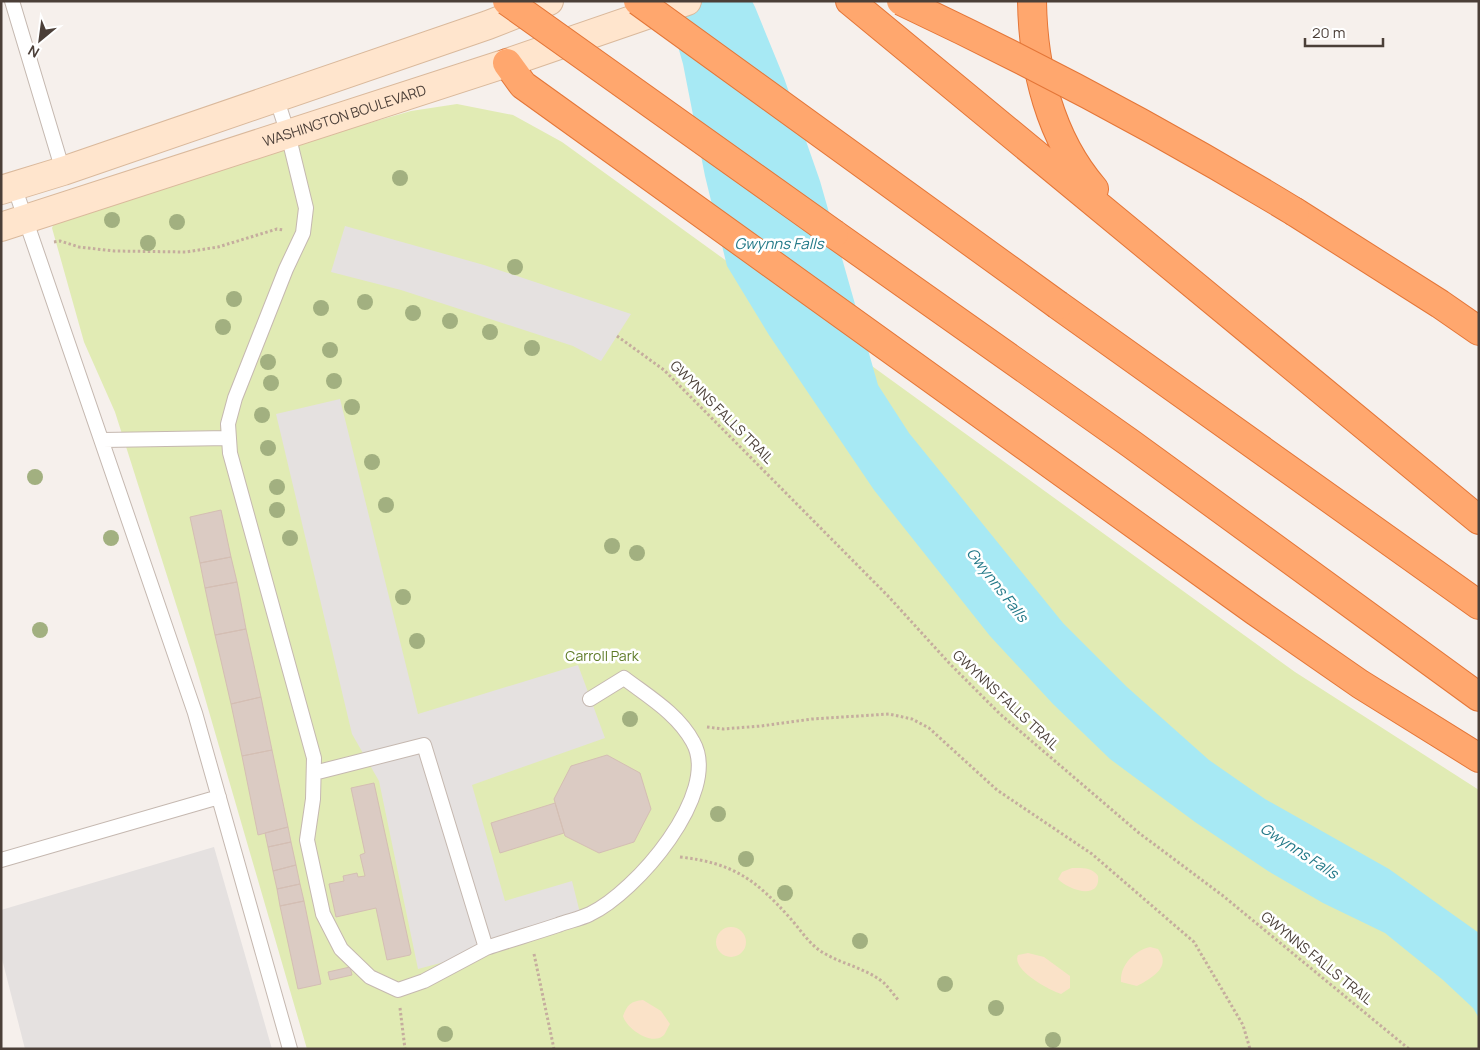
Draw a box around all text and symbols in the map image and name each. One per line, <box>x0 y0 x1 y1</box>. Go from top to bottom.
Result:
north arrow <box>15 15 65 65</box>
scale bar <box>1305 15 1382 47</box>
text: 20 m <box>1312 22 1345 43</box>
text: N <box>24 41 42 63</box>
street label: WASHINGTON BOULEVARD <box>260 80 428 151</box>
water label: Gwynns Falls <box>734 233 825 254</box>
street label: GWYNNS FALLS TRAIL <box>667 356 778 467</box>
water label: Gwynns Falls <box>962 543 1034 627</box>
street label: GWYNNS FALLS TRAIL <box>949 645 1064 754</box>
park label: Carroll Park <box>565 646 640 665</box>
water label: Gwynns Falls <box>1256 818 1343 884</box>
street label: GWYNNS FALLS TRAIL <box>1257 907 1377 1009</box>

